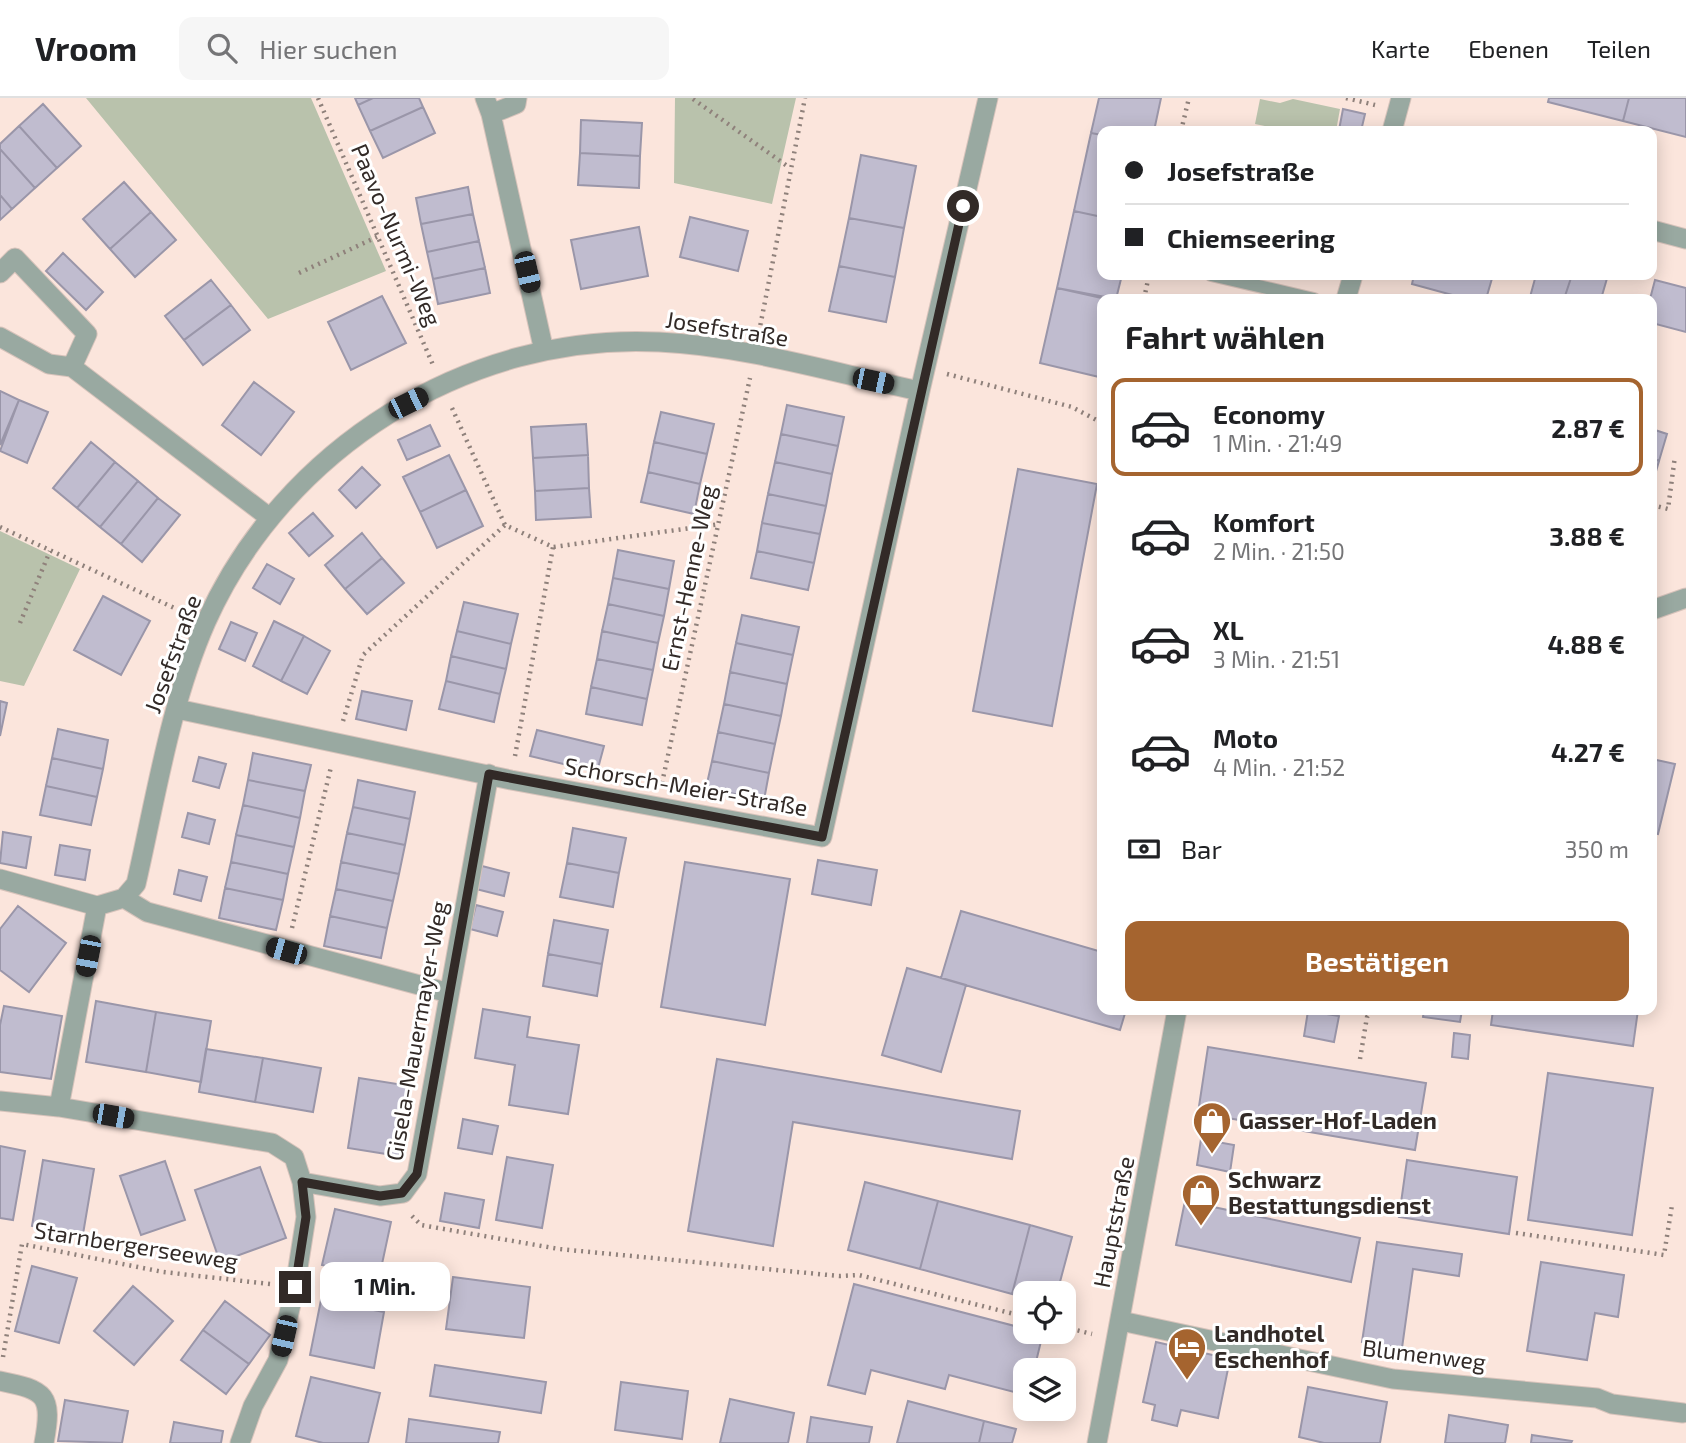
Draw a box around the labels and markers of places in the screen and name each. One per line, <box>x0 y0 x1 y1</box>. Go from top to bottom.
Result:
shop icon: Gasser-Hof-Laden <box>1191 1100 1233 1155</box>
place label: Gasser-Hof-Laden <box>1239 1106 1437 1134</box>
place label: Schwarz Bestattungsdienst <box>1228 1165 1431 1219</box>
shop icon: Schwarz Bestattungsdienst <box>1180 1172 1222 1227</box>
place label: Landhotel Eschenhof <box>1214 1319 1329 1373</box>
hotel icon: Landhotel Eschenhof <box>1166 1326 1208 1381</box>

